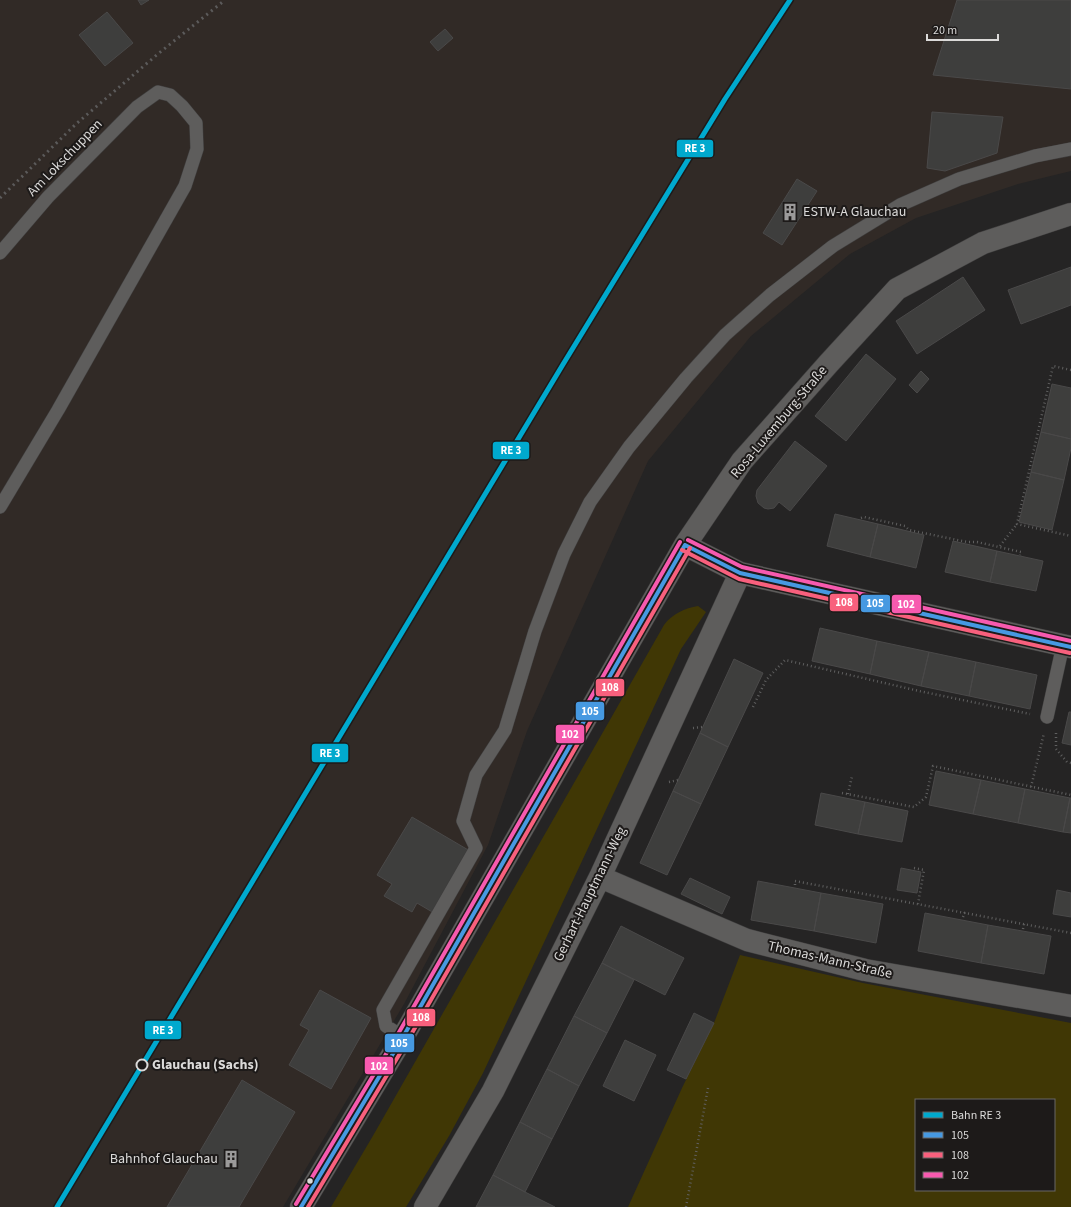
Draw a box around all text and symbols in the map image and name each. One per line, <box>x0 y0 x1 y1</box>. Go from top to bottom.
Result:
scale bar <box>927 16 998 42</box>
text: 20 m <box>933 22 957 39</box>
street label: Am Lokschuppen <box>23 115 107 201</box>
line badge: RE 3 <box>676 139 714 158</box>
text: RE 3 <box>685 141 706 156</box>
building icon: ESTW-A Glauchau <box>780 202 800 222</box>
place label: ESTW-A Glauchau <box>803 202 906 222</box>
street label: Rosa-Luxemburg-Straße <box>726 361 832 483</box>
line badge: RE 3 <box>492 441 530 460</box>
text: RE 3 <box>501 443 522 458</box>
line badge: 108 <box>829 593 859 612</box>
line badge: 105 <box>860 594 891 613</box>
line badge: 102 <box>891 594 922 614</box>
text: 108 <box>835 595 853 610</box>
text: 105 <box>866 596 884 611</box>
text: 102 <box>897 597 915 612</box>
line badge: 108 <box>595 678 625 697</box>
text: 108 <box>601 680 619 695</box>
line badge: 105 <box>575 701 605 721</box>
text: 105 <box>581 704 599 719</box>
line badge: 102 <box>555 724 585 744</box>
text: 102 <box>561 727 579 742</box>
line badge: RE 3 <box>311 743 349 763</box>
text: RE 3 <box>320 746 341 761</box>
street label: Gerhart-Hauptmann-Weg <box>549 823 631 965</box>
street label: Thomas-Mann-Straße <box>766 936 894 984</box>
line badge: 108 <box>406 1008 436 1027</box>
text: 108 <box>412 1010 430 1025</box>
line badge: RE 3 <box>144 1020 182 1040</box>
text: RE 3 <box>153 1023 174 1038</box>
line badge: 105 <box>384 1033 415 1053</box>
text: 105 <box>390 1036 408 1051</box>
place label: Glauchau (Sachs) <box>152 1055 258 1075</box>
line badge: 102 <box>364 1056 394 1075</box>
marker: Glauchau (Sachs) <box>135 1058 149 1072</box>
text: 102 <box>370 1059 388 1074</box>
legend <box>915 1099 1055 1191</box>
text: Bahn RE 3 <box>951 1107 1001 1124</box>
text: 105 <box>951 1127 969 1144</box>
text: 108 <box>951 1147 969 1164</box>
place label: Bahnhof Glauchau <box>110 1149 218 1169</box>
building icon: Bahnhof Glauchau <box>221 1149 241 1169</box>
text: 102 <box>951 1167 969 1184</box>
unlabelled marker <box>305 1176 315 1186</box>

